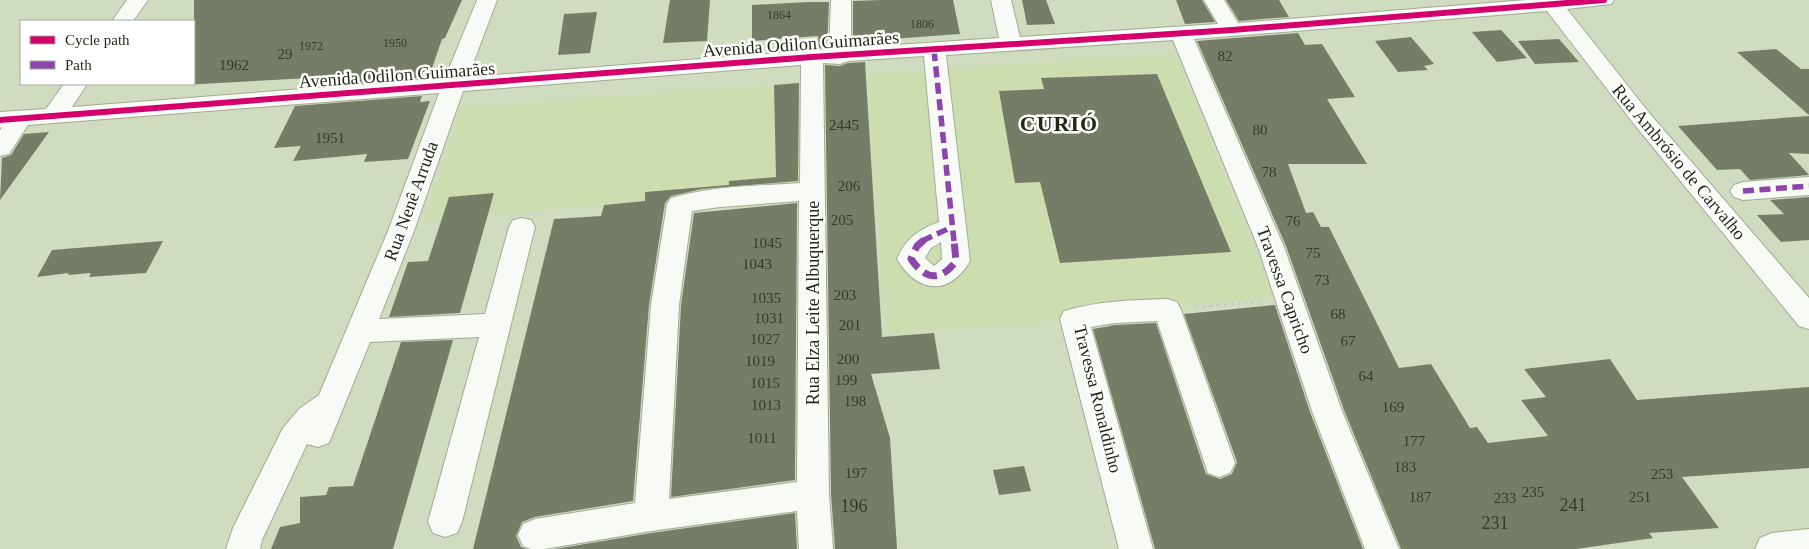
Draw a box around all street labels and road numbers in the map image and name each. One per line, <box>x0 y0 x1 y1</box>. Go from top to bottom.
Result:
street label: Avenida Odilon Guimarães <box>702 27 900 61</box>
street label: Avenida Odilon Guimarães <box>298 58 496 92</box>
street label: Rua Ambrósio de Carvalho <box>1608 80 1750 244</box>
street label: Rua Nenê Arruda <box>380 138 442 264</box>
street label: Rua Elza Leite Albuquerque <box>803 201 823 405</box>
street label: Travessa Capricho <box>1253 224 1317 356</box>
street label: Travessa Ronaldinho <box>1070 323 1126 475</box>

